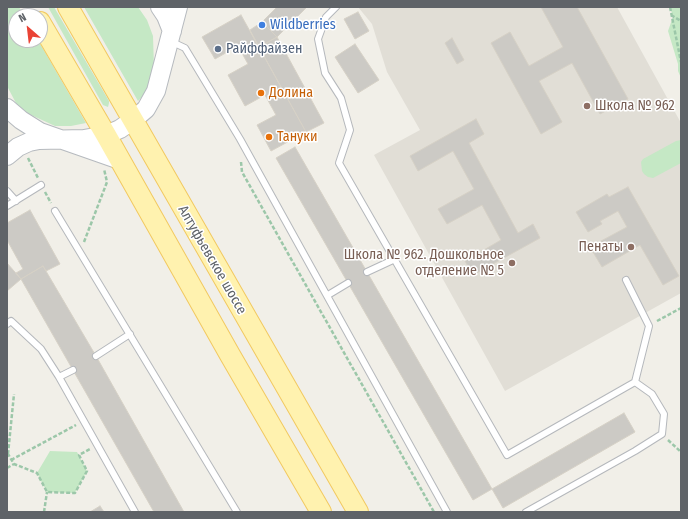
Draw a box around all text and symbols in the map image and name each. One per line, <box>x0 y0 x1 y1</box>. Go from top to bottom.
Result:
north arrow <box>8 8 48 48</box>
text: N <box>17 11 29 25</box>
place label: Wildberries <box>270 17 336 33</box>
marker: Wildberries <box>257 20 267 30</box>
place label: Райффайзен <box>226 41 302 57</box>
marker: Райффайзен <box>213 44 223 54</box>
place label: Долина <box>269 85 313 101</box>
marker: Долина <box>256 88 266 98</box>
place label: Школа № 962 <box>595 98 675 114</box>
marker: Школа № 962 <box>582 101 592 111</box>
place label: Тануки <box>277 129 317 145</box>
marker: Тануки <box>264 132 274 142</box>
street label: Алтуфьевское шоссе <box>174 203 250 317</box>
place label: Пенаты <box>579 239 623 255</box>
marker: Пенаты <box>626 242 636 252</box>
place label: Школа № 962. Дошкольное отделение № 5 <box>344 247 504 280</box>
marker: Школа № 962. Дошкольное отделение № 5 <box>507 258 517 268</box>

